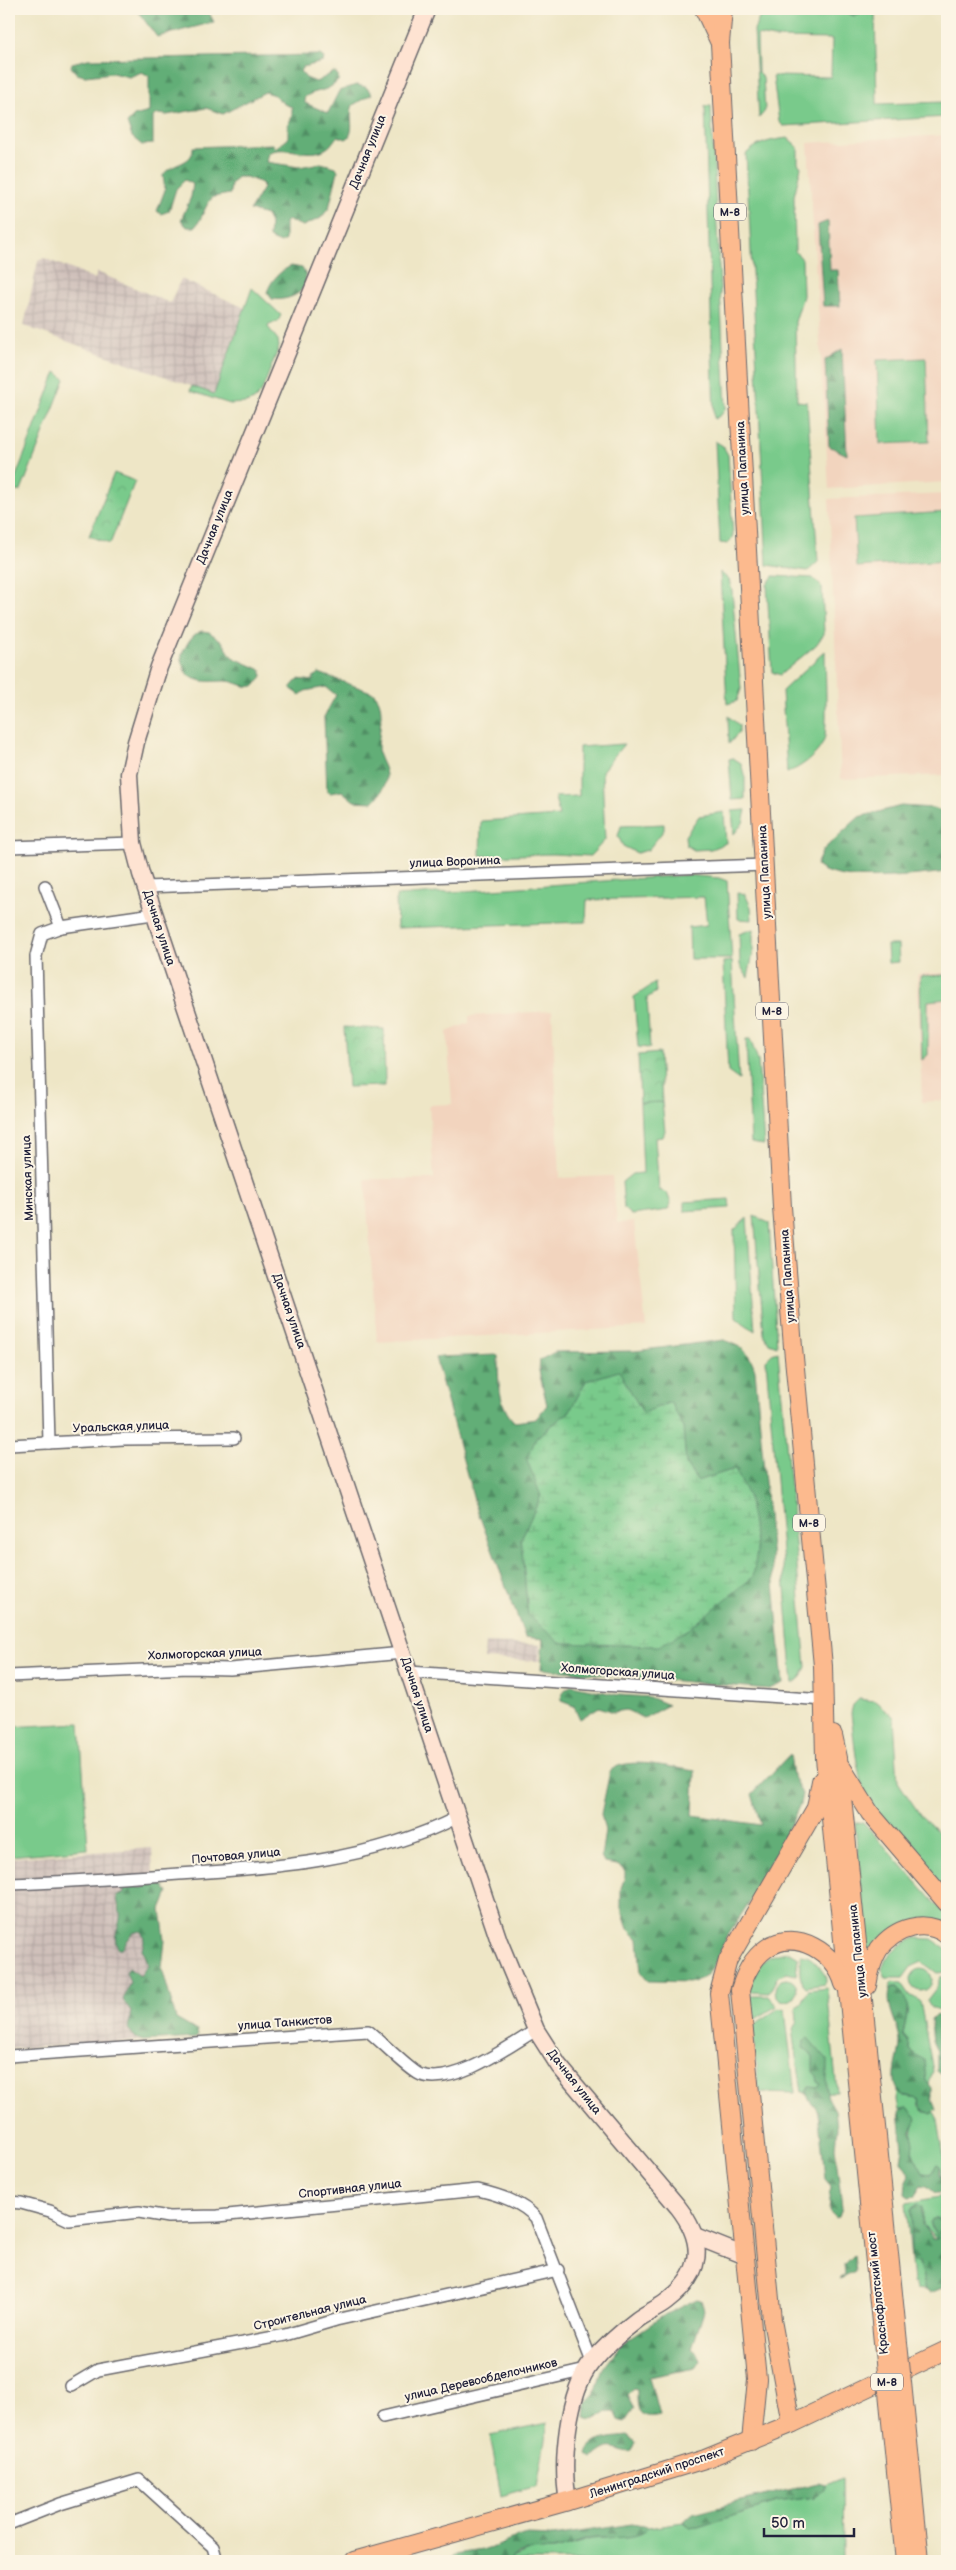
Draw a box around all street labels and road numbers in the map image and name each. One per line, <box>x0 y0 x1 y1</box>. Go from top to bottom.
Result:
street label: Дачная улица <box>346 113 390 191</box>
road number: М-8 <box>714 203 746 220</box>
street label: улица Папанина <box>733 421 753 515</box>
street label: Дачная улица <box>193 488 237 566</box>
street label: улица Папанина <box>755 825 775 919</box>
street label: улица Воронина <box>409 853 501 871</box>
street label: Дачная улица <box>140 888 178 968</box>
road number: М-8 <box>756 1002 788 1019</box>
street label: Минская улица <box>19 1135 37 1221</box>
street label: улица Папанина <box>777 1229 799 1323</box>
street label: Дачная улица <box>269 1271 309 1351</box>
street label: Уральская улица <box>72 1418 170 1436</box>
road number: М-8 <box>793 1515 825 1532</box>
street label: Холмогорская улица <box>148 1645 262 1663</box>
street label: Дачная улица <box>398 1655 436 1735</box>
street label: Холмогорская улица <box>561 1661 675 1683</box>
street label: Почтовая улица <box>191 1845 281 1867</box>
street label: улица Папанина <box>846 1904 870 1998</box>
street label: улица Танкистов <box>238 2012 333 2034</box>
street label: Дачная улица <box>544 2046 604 2118</box>
street label: Спортивная улица <box>298 2176 402 2202</box>
street label: Краснофлотский мост <box>864 2230 892 2355</box>
street label: Строительная улица <box>252 2292 368 2334</box>
street label: улица Деревообделочников <box>403 2355 559 2405</box>
road number: М-8 <box>871 2374 903 2390</box>
street label: Ленинградский проспект <box>587 2444 727 2502</box>

